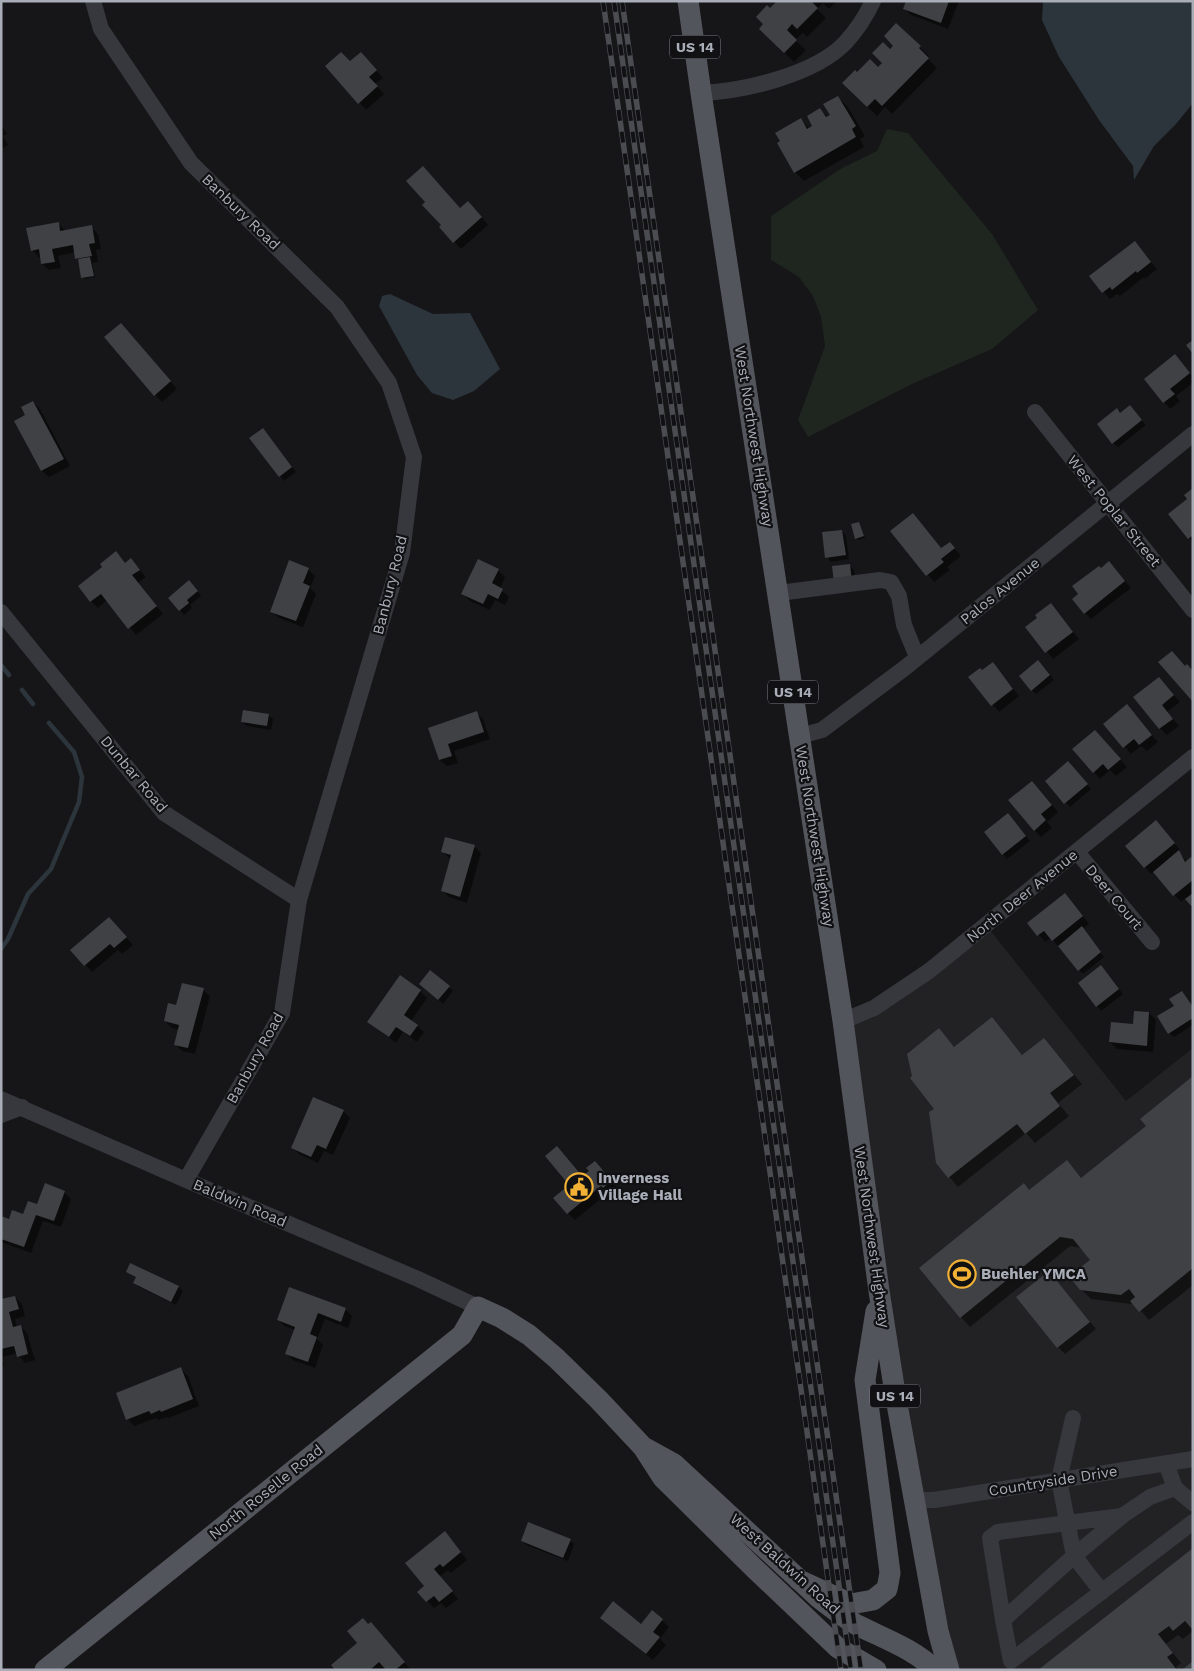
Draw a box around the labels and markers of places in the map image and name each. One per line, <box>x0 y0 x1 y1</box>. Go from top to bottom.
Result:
place label: Inverness Village Hall <box>598 1169 682 1204</box>
public building icon: Inverness Village Hall <box>564 1172 594 1202</box>
sports icon: Buehler YMCA <box>947 1259 977 1289</box>
place label: Buehler YMCA <box>981 1265 1087 1283</box>

